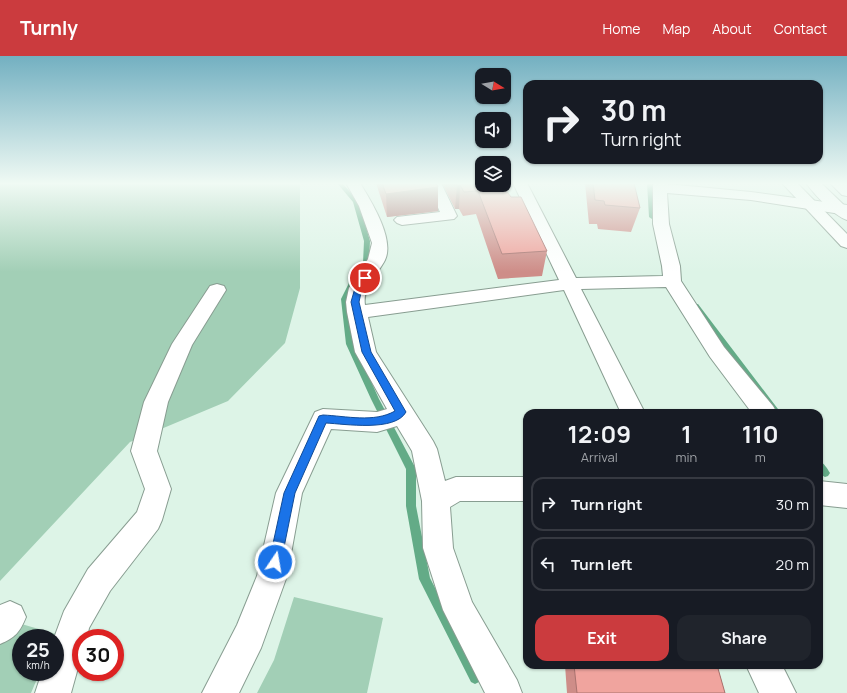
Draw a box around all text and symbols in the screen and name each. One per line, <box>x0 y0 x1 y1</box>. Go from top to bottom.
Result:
text: Turnly <box>20 15 78 41</box>
text: Home <box>603 19 640 38</box>
text: Map <box>662 19 690 38</box>
text: About <box>712 19 752 38</box>
text: Contact <box>774 19 827 38</box>
north arrow <box>475 68 511 104</box>
map controls <box>475 68 511 192</box>
text: 30 m <box>601 91 666 129</box>
icon: right <box>535 96 587 148</box>
button: sound <box>475 112 511 148</box>
text: Turn right <box>601 127 682 151</box>
button: layers <box>475 156 511 192</box>
pin <box>348 261 382 295</box>
icon: arrive <box>354 267 376 289</box>
text: 12:09 <box>567 417 631 450</box>
text: 1 <box>681 417 692 450</box>
text: 110 <box>742 417 779 450</box>
text: Arrival <box>581 448 618 466</box>
text: min <box>676 448 697 466</box>
text: m <box>755 448 766 466</box>
icon: right <box>537 493 559 515</box>
text: Turn right <box>571 494 642 515</box>
text: 30 m <box>776 494 809 515</box>
position arrow <box>254 541 296 583</box>
icon: left <box>537 553 559 575</box>
text: Turn left <box>571 554 633 575</box>
text: 20 m <box>776 554 809 575</box>
button: Exit <box>535 615 669 661</box>
button: Share <box>677 615 811 661</box>
speed limit sign: 30 <box>72 629 124 681</box>
text: 25 <box>26 636 50 663</box>
text: km/h <box>26 658 50 672</box>

